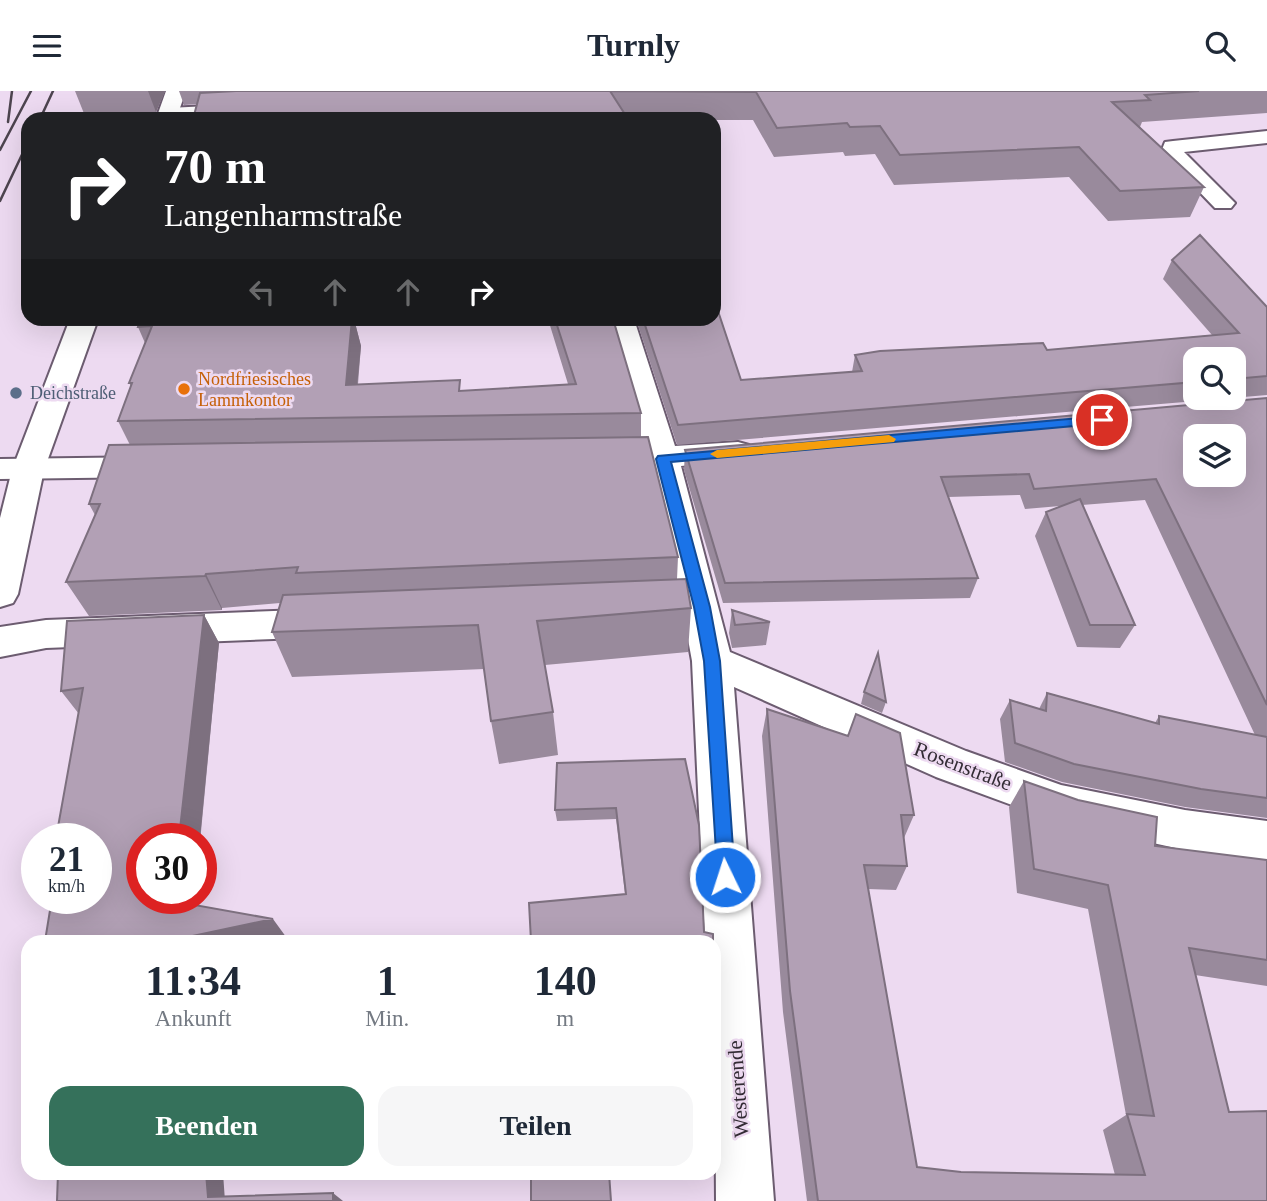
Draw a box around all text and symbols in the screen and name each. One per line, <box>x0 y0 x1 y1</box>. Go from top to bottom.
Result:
icon: menu <box>28 27 66 65</box>
text: Turnly <box>587 27 680 63</box>
icon: search <box>1201 27 1239 65</box>
text: 70 m <box>164 139 266 194</box>
icon: right <box>49 140 140 231</box>
text: Langenharmstraße <box>164 197 402 233</box>
icon: left <box>243 273 281 311</box>
icon: ahead <box>316 273 354 311</box>
icon: ahead <box>389 273 427 311</box>
icon: right <box>462 273 500 311</box>
map controls <box>1183 347 1246 487</box>
button: search <box>1183 347 1246 410</box>
place label: Nordfriesisches Lammkontor <box>198 369 311 410</box>
marker: Nordfriesisches Lammkontor <box>176 381 192 397</box>
place label: Deichstraße <box>30 383 116 403</box>
marker: Deichstraße <box>8 385 24 401</box>
pin <box>1072 390 1132 450</box>
icon: arrive <box>1083 401 1121 439</box>
button: layers <box>1183 424 1246 487</box>
street label: Rosenstraße <box>911 736 1015 796</box>
speed limit sign: 30 <box>126 823 217 914</box>
text: 21 <box>49 840 84 879</box>
position arrow <box>688 840 762 914</box>
text: km/h <box>48 876 85 896</box>
text: 11:34 <box>145 958 241 1004</box>
text: 1 <box>377 958 398 1004</box>
text: 140 <box>534 958 597 1004</box>
text: Ankunft <box>155 1006 231 1031</box>
text: Min. <box>365 1006 409 1031</box>
text: m <box>556 1006 574 1031</box>
street label: Westerende <box>723 1040 753 1138</box>
button: Beenden <box>49 1086 364 1166</box>
button: Teilen <box>378 1086 693 1166</box>

